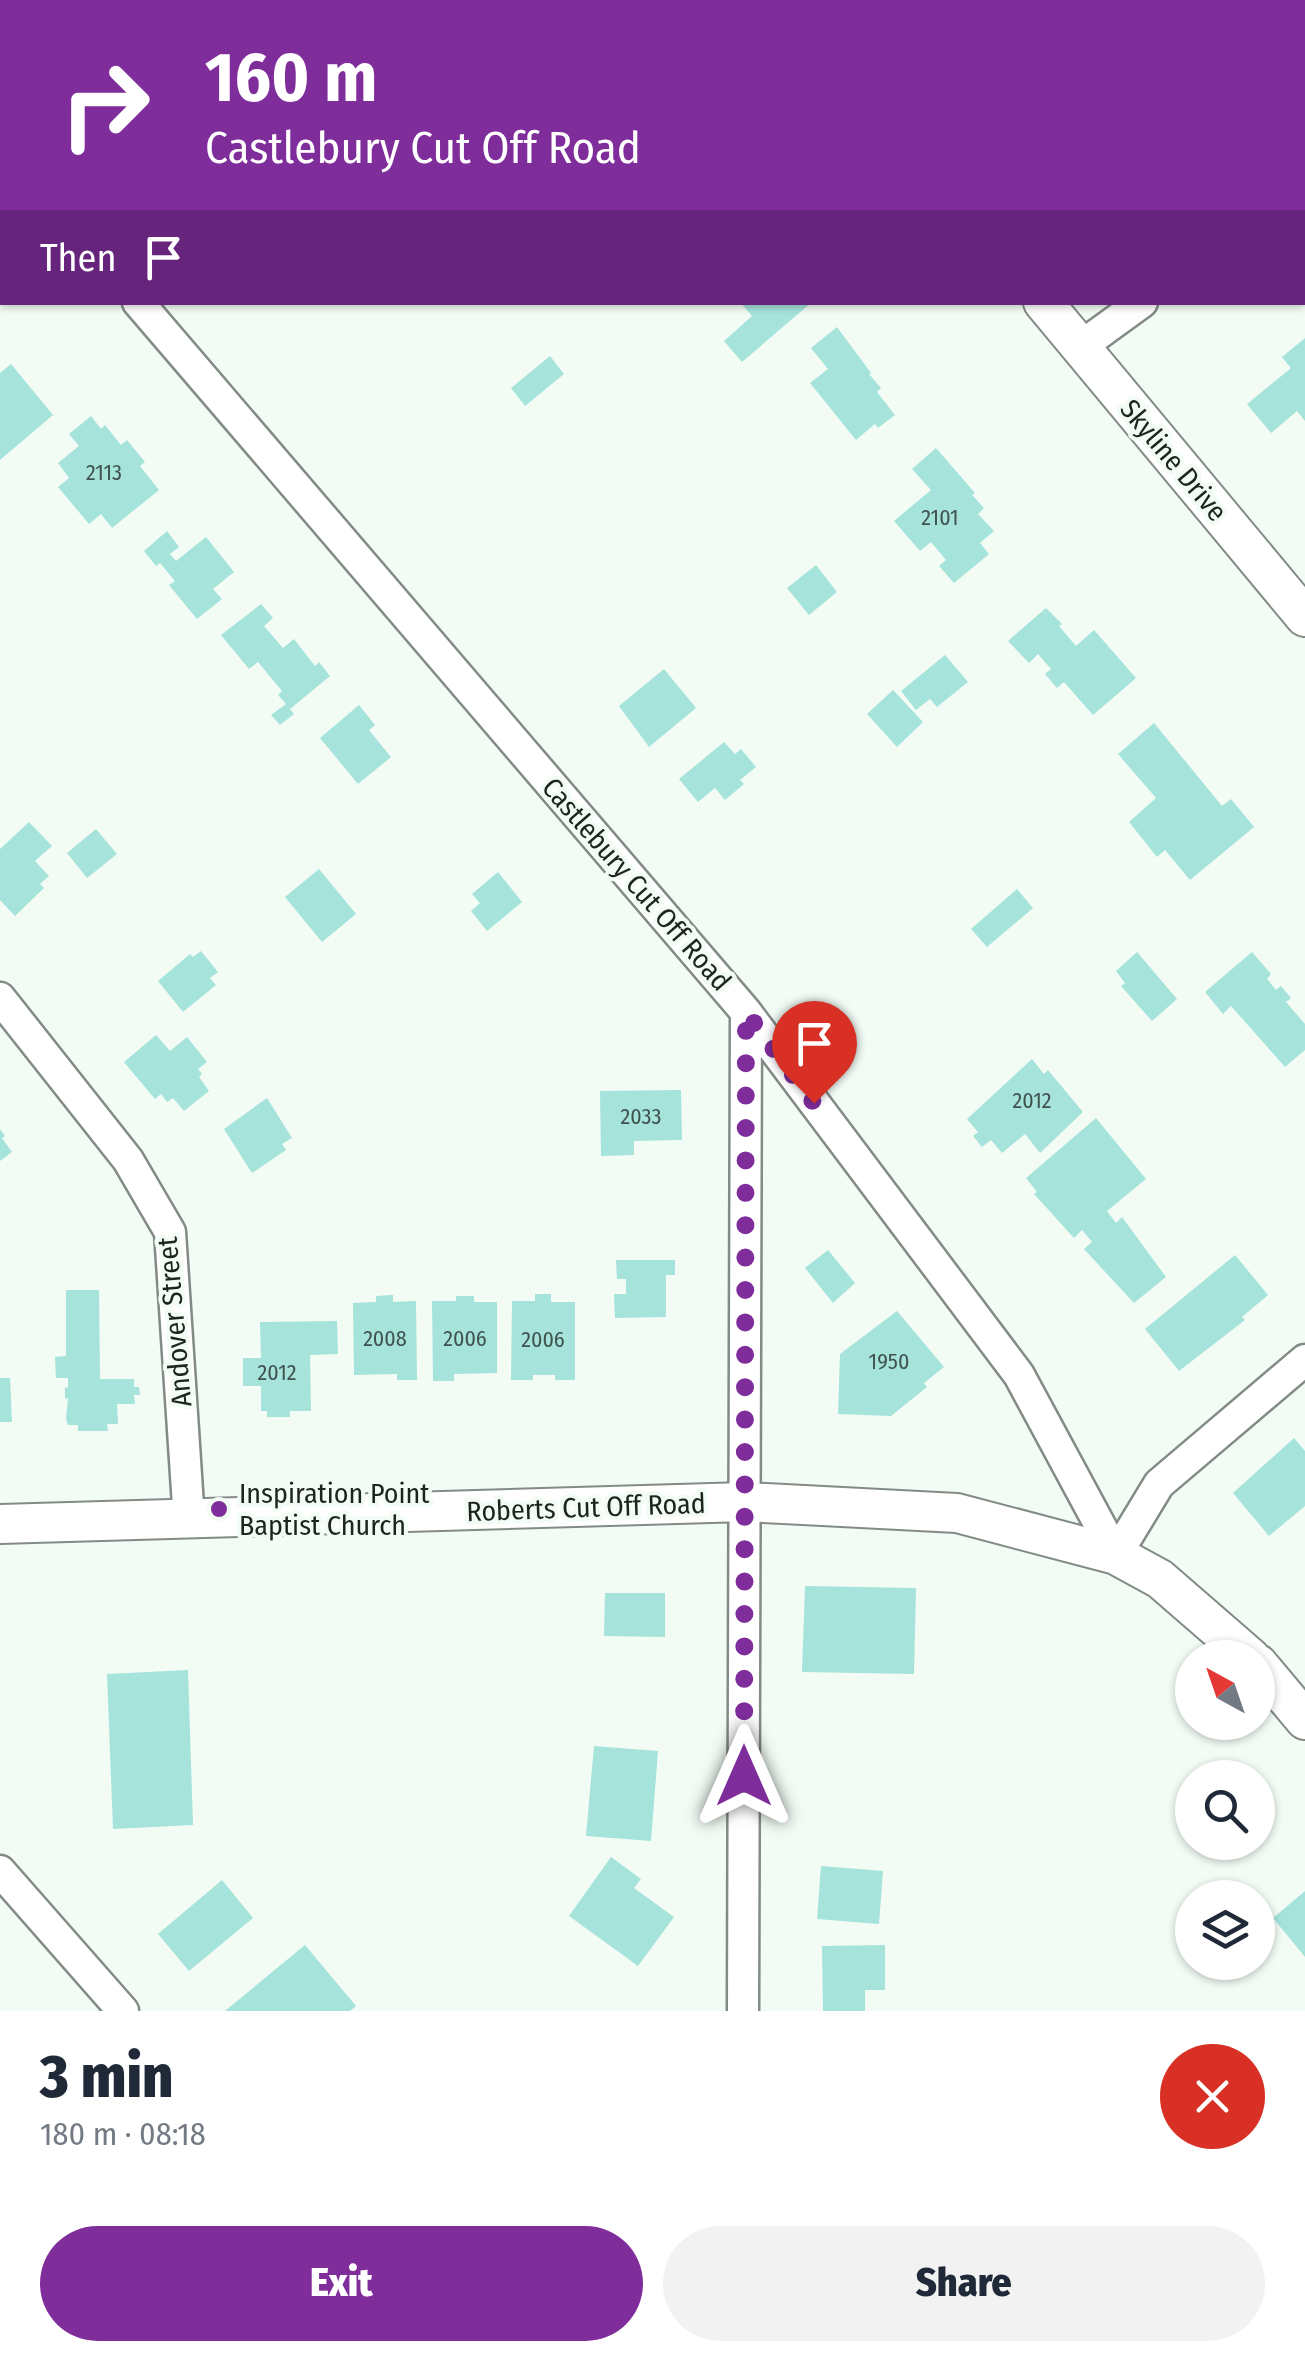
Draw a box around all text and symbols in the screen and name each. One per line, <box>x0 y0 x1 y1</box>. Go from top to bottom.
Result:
text: 160 m <box>205 36 377 120</box>
icon: right <box>40 40 170 170</box>
text: Castlebury Cut Off Road <box>205 121 641 175</box>
icon: arrive <box>136 230 191 285</box>
text: Then <box>40 235 116 281</box>
street label: Skyline Drive <box>1113 393 1234 528</box>
house number: 2113 <box>86 459 122 486</box>
house number: 2101 <box>921 504 959 531</box>
street label: Castlebury Cut Off Road <box>535 771 738 998</box>
pin <box>772 1001 857 1104</box>
icon: arrive <box>787 1016 842 1071</box>
house number: 2012 <box>1013 1087 1051 1114</box>
house number: 2033 <box>621 1103 661 1130</box>
street label: Andover Street <box>151 1235 198 1408</box>
house number: 2008 <box>363 1325 407 1352</box>
house number: 2006 <box>443 1325 487 1352</box>
house number: 2006 <box>521 1326 565 1353</box>
house number: 1950 <box>869 1348 909 1375</box>
house number: 2012 <box>258 1359 296 1386</box>
place label: Inspiration Point Baptist Church <box>239 1477 430 1542</box>
street label: Roberts Cut Off Road <box>466 1487 706 1528</box>
marker: Inspiration Point Baptist Church <box>208 1498 230 1520</box>
north arrow <box>1175 1640 1275 1740</box>
map controls <box>1175 1640 1275 1980</box>
position arrow <box>692 1724 796 1828</box>
button: search <box>1175 1760 1275 1860</box>
button: layers <box>1175 1880 1275 1980</box>
text: 3 min <box>40 2041 173 2113</box>
button: close <box>1160 2044 1265 2149</box>
text: 180 m · 08:18 <box>40 2115 206 2153</box>
button: Exit <box>40 2226 643 2341</box>
button: Share <box>663 2226 1265 2341</box>

